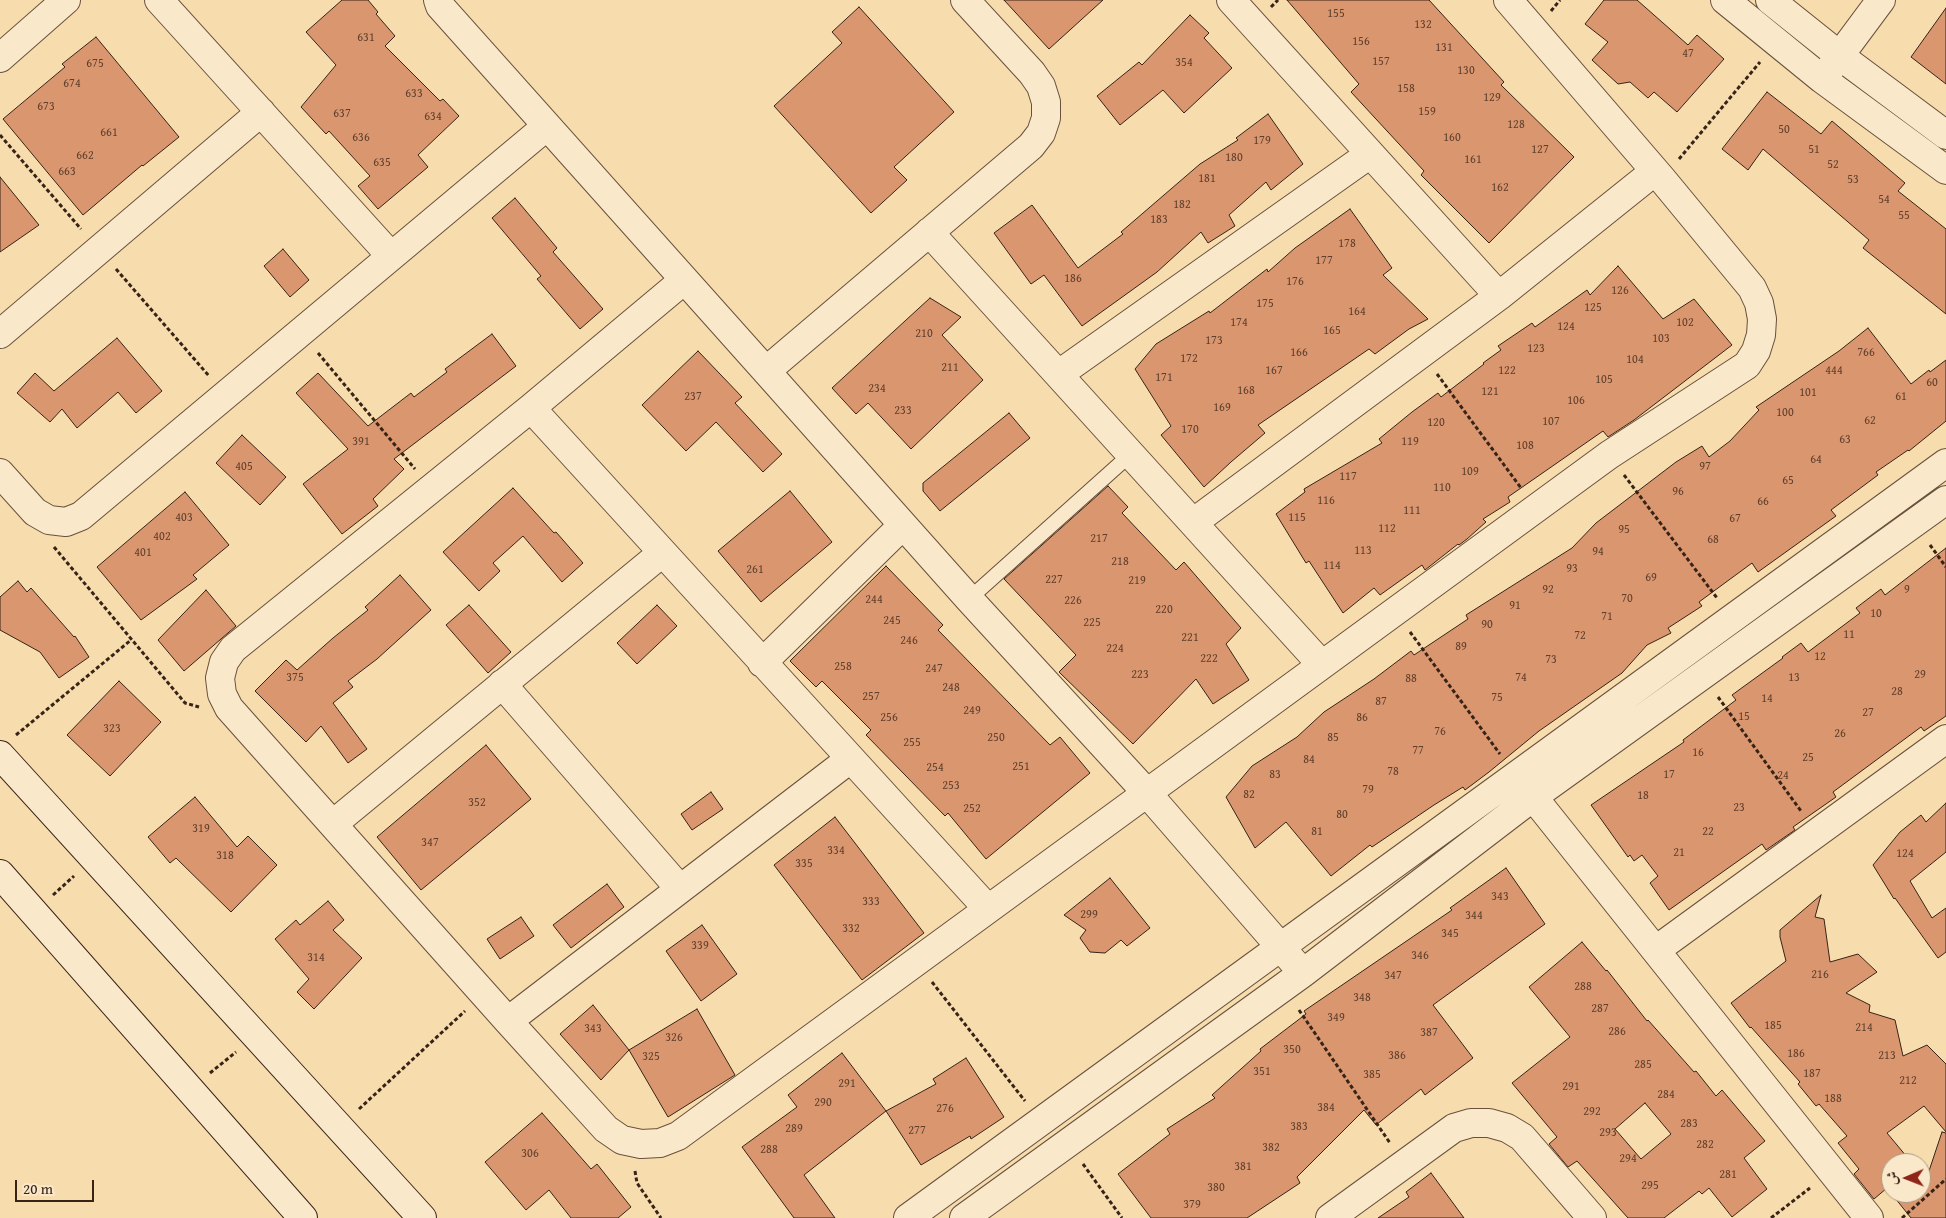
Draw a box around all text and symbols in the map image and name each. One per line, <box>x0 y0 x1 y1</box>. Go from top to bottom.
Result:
house number: 155 <box>1327 7 1345 21</box>
house number: 132 <box>1414 18 1432 32</box>
house number: 631 <box>357 31 375 45</box>
house number: 156 <box>1352 35 1370 49</box>
house number: 131 <box>1435 41 1453 55</box>
house number: 47 <box>1682 47 1694 61</box>
house number: 157 <box>1372 55 1390 69</box>
house number: 354 <box>1175 56 1193 70</box>
house number: 675 <box>86 57 104 71</box>
house number: 130 <box>1457 64 1475 78</box>
house number: 674 <box>63 77 81 91</box>
house number: 158 <box>1397 82 1415 96</box>
house number: 633 <box>405 87 423 101</box>
house number: 129 <box>1483 91 1501 105</box>
house number: 673 <box>37 100 55 114</box>
house number: 159 <box>1418 105 1436 119</box>
house number: 637 <box>333 107 351 121</box>
house number: 634 <box>424 110 442 124</box>
house number: 128 <box>1507 118 1525 132</box>
house number: 50 <box>1778 123 1790 137</box>
house number: 661 <box>100 126 118 140</box>
house number: 636 <box>352 131 370 145</box>
house number: 160 <box>1443 131 1461 145</box>
house number: 179 <box>1253 134 1271 148</box>
house number: 127 <box>1531 143 1549 157</box>
house number: 51 <box>1808 143 1820 157</box>
house number: 662 <box>76 149 94 163</box>
house number: 180 <box>1225 151 1243 165</box>
house number: 161 <box>1464 153 1482 167</box>
house number: 635 <box>373 156 391 170</box>
house number: 52 <box>1827 158 1839 172</box>
house number: 663 <box>58 165 76 179</box>
house number: 181 <box>1198 172 1216 186</box>
house number: 53 <box>1847 173 1859 187</box>
house number: 162 <box>1491 181 1509 195</box>
house number: 54 <box>1878 193 1890 207</box>
house number: 182 <box>1173 198 1191 212</box>
house number: 55 <box>1898 209 1910 223</box>
house number: 183 <box>1150 213 1168 227</box>
house number: 178 <box>1338 237 1356 251</box>
house number: 177 <box>1315 254 1333 268</box>
house number: 186 <box>1064 272 1082 286</box>
house number: 176 <box>1286 275 1304 289</box>
house number: 126 <box>1611 284 1629 298</box>
house number: 175 <box>1256 297 1274 311</box>
house number: 125 <box>1584 301 1602 315</box>
house number: 164 <box>1348 305 1366 319</box>
house number: 174 <box>1230 316 1248 330</box>
house number: 102 <box>1676 316 1694 330</box>
house number: 124 <box>1557 320 1575 334</box>
house number: 165 <box>1323 324 1341 338</box>
house number: 210 <box>915 327 933 341</box>
house number: 103 <box>1652 332 1670 346</box>
house number: 173 <box>1205 334 1223 348</box>
house number: 123 <box>1527 342 1545 356</box>
house number: 166 <box>1290 346 1308 360</box>
house number: 766 <box>1857 346 1875 360</box>
house number: 172 <box>1180 352 1198 366</box>
house number: 104 <box>1626 353 1644 367</box>
house number: 211 <box>941 361 959 375</box>
house number: 167 <box>1265 364 1283 378</box>
house number: 122 <box>1498 364 1516 378</box>
house number: 444 <box>1825 364 1843 378</box>
house number: 171 <box>1155 371 1173 385</box>
house number: 105 <box>1595 373 1613 387</box>
house number: 60 <box>1926 376 1938 390</box>
house number: 234 <box>868 382 886 396</box>
house number: 168 <box>1237 384 1255 398</box>
house number: 121 <box>1481 385 1499 399</box>
house number: 101 <box>1799 386 1817 400</box>
house number: 237 <box>684 390 702 404</box>
house number: 61 <box>1895 390 1907 404</box>
house number: 106 <box>1567 394 1585 408</box>
house number: 169 <box>1213 401 1231 415</box>
house number: 233 <box>894 404 912 418</box>
house number: 100 <box>1776 406 1794 420</box>
house number: 62 <box>1864 414 1876 428</box>
house number: 107 <box>1542 415 1560 429</box>
house number: 120 <box>1427 416 1445 430</box>
house number: 170 <box>1181 423 1199 437</box>
house number: 63 <box>1839 433 1851 447</box>
house number: 391 <box>352 435 370 449</box>
house number: 119 <box>1401 435 1419 449</box>
house number: 108 <box>1516 439 1534 453</box>
house number: 64 <box>1810 453 1822 467</box>
house number: 405 <box>235 460 253 474</box>
house number: 97 <box>1699 460 1711 474</box>
house number: 109 <box>1461 465 1479 479</box>
house number: 117 <box>1339 470 1357 484</box>
house number: 65 <box>1782 474 1794 488</box>
house number: 110 <box>1433 481 1451 495</box>
house number: 96 <box>1672 485 1684 499</box>
house number: 116 <box>1317 494 1335 508</box>
house number: 66 <box>1757 495 1769 509</box>
house number: 111 <box>1403 504 1421 518</box>
house number: 403 <box>175 511 193 525</box>
house number: 115 <box>1288 511 1306 525</box>
house number: 67 <box>1729 512 1741 526</box>
house number: 112 <box>1378 522 1396 536</box>
house number: 95 <box>1618 523 1630 537</box>
house number: 402 <box>153 530 171 544</box>
house number: 217 <box>1090 532 1108 546</box>
house number: 68 <box>1707 533 1719 547</box>
house number: 113 <box>1354 544 1372 558</box>
house number: 94 <box>1592 545 1604 559</box>
house number: 401 <box>134 546 152 560</box>
house number: 218 <box>1111 555 1129 569</box>
house number: 114 <box>1323 559 1341 573</box>
house number: 93 <box>1566 562 1578 576</box>
house number: 261 <box>746 563 764 577</box>
house number: 69 <box>1645 571 1657 585</box>
house number: 227 <box>1045 573 1063 587</box>
house number: 219 <box>1128 574 1146 588</box>
house number: 92 <box>1542 583 1554 597</box>
house number: 9 <box>1904 583 1910 597</box>
house number: 70 <box>1621 592 1633 606</box>
house number: 244 <box>865 593 883 607</box>
house number: 226 <box>1064 594 1082 608</box>
house number: 91 <box>1509 599 1521 613</box>
house number: 220 <box>1155 603 1173 617</box>
house number: 10 <box>1870 607 1882 621</box>
house number: 71 <box>1601 610 1613 624</box>
house number: 245 <box>883 614 901 628</box>
house number: 225 <box>1083 616 1101 630</box>
house number: 90 <box>1481 618 1493 632</box>
house number: 11 <box>1843 628 1855 642</box>
house number: 72 <box>1574 629 1586 643</box>
house number: 221 <box>1181 631 1199 645</box>
house number: 246 <box>900 634 918 648</box>
house number: 89 <box>1455 640 1467 654</box>
house number: 224 <box>1106 642 1124 656</box>
house number: 12 <box>1814 650 1826 664</box>
house number: 222 <box>1200 652 1218 666</box>
house number: 73 <box>1545 653 1557 667</box>
house number: 258 <box>834 660 852 674</box>
house number: 247 <box>925 662 943 676</box>
house number: 223 <box>1131 668 1149 682</box>
house number: 29 <box>1914 668 1926 682</box>
house number: 375 <box>286 671 304 685</box>
house number: 74 <box>1515 671 1527 685</box>
house number: 13 <box>1788 671 1800 685</box>
house number: 88 <box>1405 672 1417 686</box>
house number: 248 <box>942 681 960 695</box>
house number: 28 <box>1891 685 1903 699</box>
house number: 257 <box>862 690 880 704</box>
house number: 75 <box>1491 691 1503 705</box>
house number: 14 <box>1761 692 1773 706</box>
house number: 87 <box>1375 695 1387 709</box>
house number: 249 <box>963 704 981 718</box>
house number: 27 <box>1862 706 1874 720</box>
house number: 15 <box>1738 710 1750 724</box>
house number: 256 <box>880 711 898 725</box>
house number: 86 <box>1356 711 1368 725</box>
house number: 323 <box>103 722 121 736</box>
house number: 76 <box>1434 725 1446 739</box>
house number: 26 <box>1834 727 1846 741</box>
house number: 250 <box>987 731 1005 745</box>
house number: 85 <box>1327 731 1339 745</box>
house number: 255 <box>903 736 921 750</box>
house number: 77 <box>1412 744 1424 758</box>
house number: 16 <box>1692 746 1704 760</box>
house number: 25 <box>1802 751 1814 765</box>
house number: 84 <box>1303 753 1315 767</box>
house number: 251 <box>1012 760 1030 774</box>
house number: 254 <box>926 761 944 775</box>
house number: 78 <box>1387 765 1399 779</box>
house number: 83 <box>1269 768 1281 782</box>
house number: 17 <box>1663 768 1675 782</box>
house number: 24 <box>1777 769 1789 783</box>
house number: 253 <box>942 779 960 793</box>
house number: 79 <box>1362 783 1374 797</box>
house number: 82 <box>1243 788 1255 802</box>
house number: 18 <box>1637 789 1649 803</box>
house number: 352 <box>468 796 486 810</box>
house number: 23 <box>1733 801 1745 815</box>
house number: 252 <box>963 802 981 816</box>
house number: 80 <box>1336 808 1348 822</box>
house number: 319 <box>192 822 210 836</box>
house number: 81 <box>1311 825 1323 839</box>
house number: 22 <box>1702 825 1714 839</box>
house number: 347 <box>421 836 439 850</box>
house number: 334 <box>827 844 845 858</box>
house number: 21 <box>1673 846 1685 860</box>
house number: 124 <box>1896 847 1914 861</box>
house number: 318 <box>216 849 234 863</box>
house number: 335 <box>795 857 813 871</box>
house number: 343 <box>1491 890 1509 904</box>
house number: 333 <box>862 895 880 909</box>
house number: 299 <box>1080 908 1098 922</box>
house number: 344 <box>1465 909 1483 923</box>
house number: 332 <box>842 922 860 936</box>
house number: 345 <box>1441 927 1459 941</box>
house number: 339 <box>691 939 709 953</box>
house number: 346 <box>1411 949 1429 963</box>
house number: 314 <box>307 951 325 965</box>
house number: 216 <box>1811 968 1829 982</box>
house number: 347 <box>1384 969 1402 983</box>
house number: 288 <box>1574 980 1592 994</box>
house number: 348 <box>1353 991 1371 1005</box>
house number: 287 <box>1591 1002 1609 1016</box>
house number: 349 <box>1327 1011 1345 1025</box>
house number: 185 <box>1764 1019 1782 1033</box>
house number: 214 <box>1855 1021 1873 1035</box>
house number: 343 <box>584 1022 602 1036</box>
house number: 286 <box>1608 1025 1626 1039</box>
house number: 387 <box>1420 1026 1438 1040</box>
house number: 326 <box>665 1031 683 1045</box>
house number: 350 <box>1283 1043 1301 1057</box>
house number: 186 <box>1787 1047 1805 1061</box>
house number: 386 <box>1388 1049 1406 1063</box>
house number: 213 <box>1878 1049 1896 1063</box>
house number: 325 <box>642 1050 660 1064</box>
house number: 285 <box>1634 1058 1652 1072</box>
house number: 351 <box>1253 1065 1271 1079</box>
house number: 187 <box>1803 1067 1821 1081</box>
house number: 385 <box>1363 1068 1381 1082</box>
house number: 212 <box>1899 1074 1917 1088</box>
house number: 291 <box>838 1077 856 1091</box>
house number: 291 <box>1562 1080 1580 1094</box>
house number: 284 <box>1657 1088 1675 1102</box>
house number: 188 <box>1824 1092 1842 1106</box>
house number: 290 <box>814 1096 832 1110</box>
house number: 384 <box>1317 1101 1335 1115</box>
house number: 276 <box>936 1102 954 1116</box>
house number: 292 <box>1583 1105 1601 1119</box>
house number: 283 <box>1680 1117 1698 1131</box>
house number: 383 <box>1290 1120 1308 1134</box>
house number: 289 <box>785 1122 803 1136</box>
house number: 277 <box>908 1124 926 1138</box>
house number: 293 <box>1599 1126 1617 1140</box>
house number: 282 <box>1696 1138 1714 1152</box>
house number: 382 <box>1262 1141 1280 1155</box>
house number: 288 <box>760 1143 778 1157</box>
house number: 306 <box>521 1147 539 1161</box>
house number: 294 <box>1619 1152 1637 1166</box>
north arrow <box>1881 1153 1931 1203</box>
house number: 381 <box>1234 1160 1252 1174</box>
house number: 281 <box>1719 1168 1737 1182</box>
scale bar <box>18 1170 96 1202</box>
text: ش <box>1882 1171 1902 1185</box>
text: 20 m <box>23 1178 53 1199</box>
house number: 295 <box>1641 1179 1659 1193</box>
house number: 380 <box>1207 1181 1225 1195</box>
house number: 379 <box>1183 1198 1201 1212</box>

